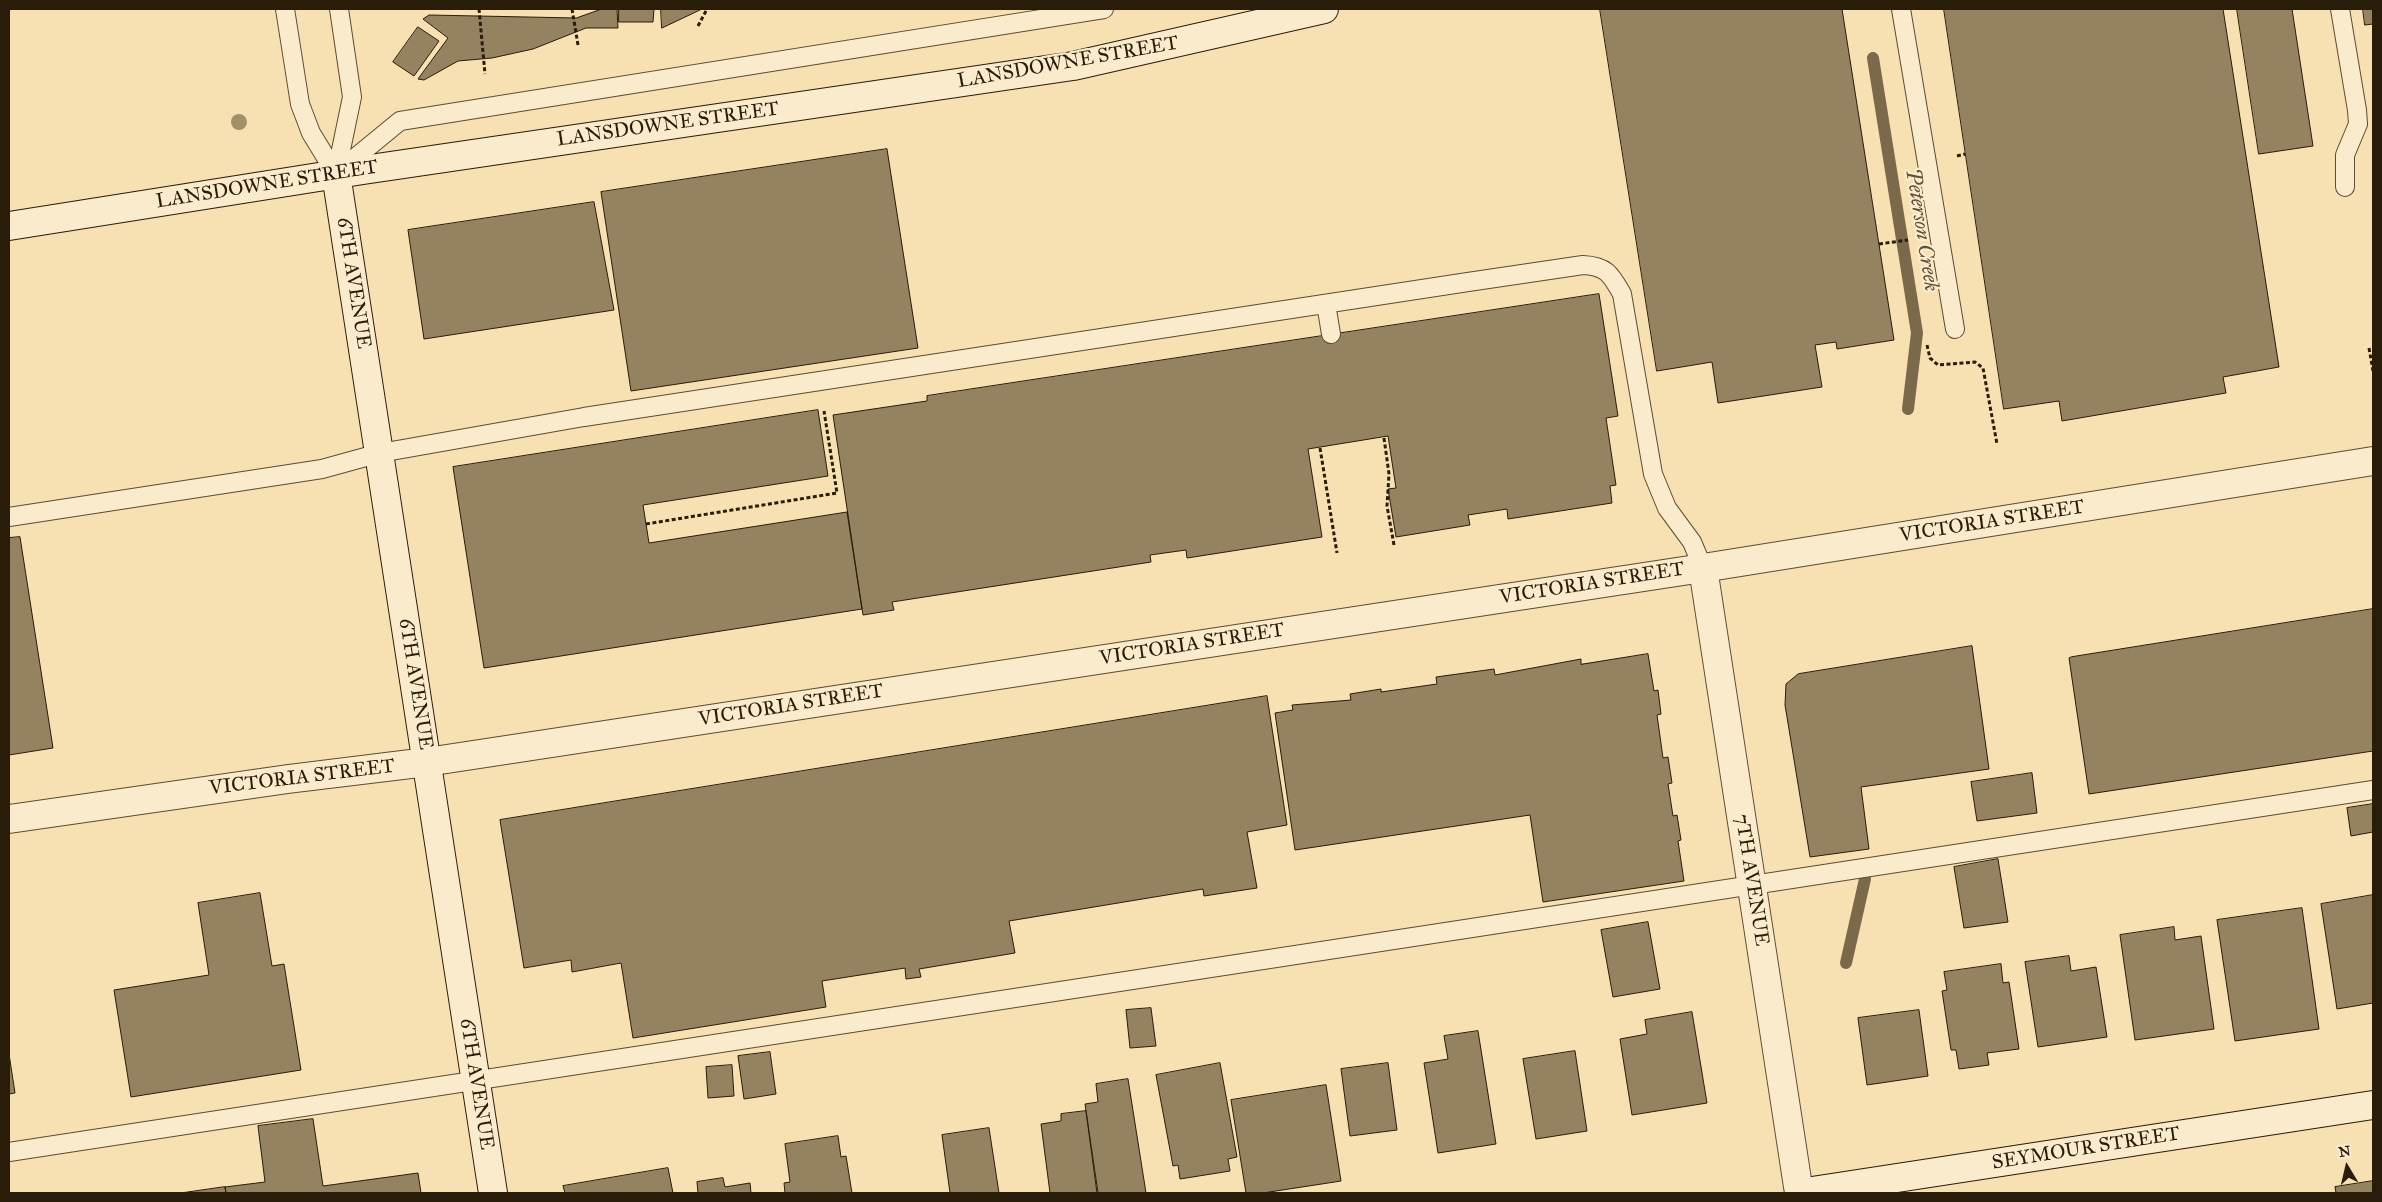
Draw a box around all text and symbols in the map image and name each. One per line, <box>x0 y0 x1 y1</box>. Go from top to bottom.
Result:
street label: LANSDOWNE STREET <box>956 32 1180 94</box>
street label: LANSDOWNE STREET <box>555 98 781 152</box>
street label: LANSDOWNE STREET <box>154 156 380 214</box>
water label: Peterson Creek <box>1899 167 1943 293</box>
street label: 6TH AVENUE <box>331 216 375 350</box>
street label: VICTORIA STREET <box>1898 496 2086 548</box>
street label: VICTORIA STREET <box>1498 558 1686 610</box>
street label: 6TH AVENUE <box>393 617 437 751</box>
street label: VICTORIA STREET <box>1098 619 1286 671</box>
street label: VICTORIA STREET <box>697 680 885 732</box>
street label: VICTORIA STREET <box>208 755 396 801</box>
street label: 7TH AVENUE <box>1729 812 1773 948</box>
street label: 6TH AVENUE <box>454 1017 498 1151</box>
street label: SEYMOUR STREET <box>1990 1122 2182 1176</box>
north arrow <box>2322 1142 2372 1192</box>
text: N <box>2337 1142 2352 1161</box>

